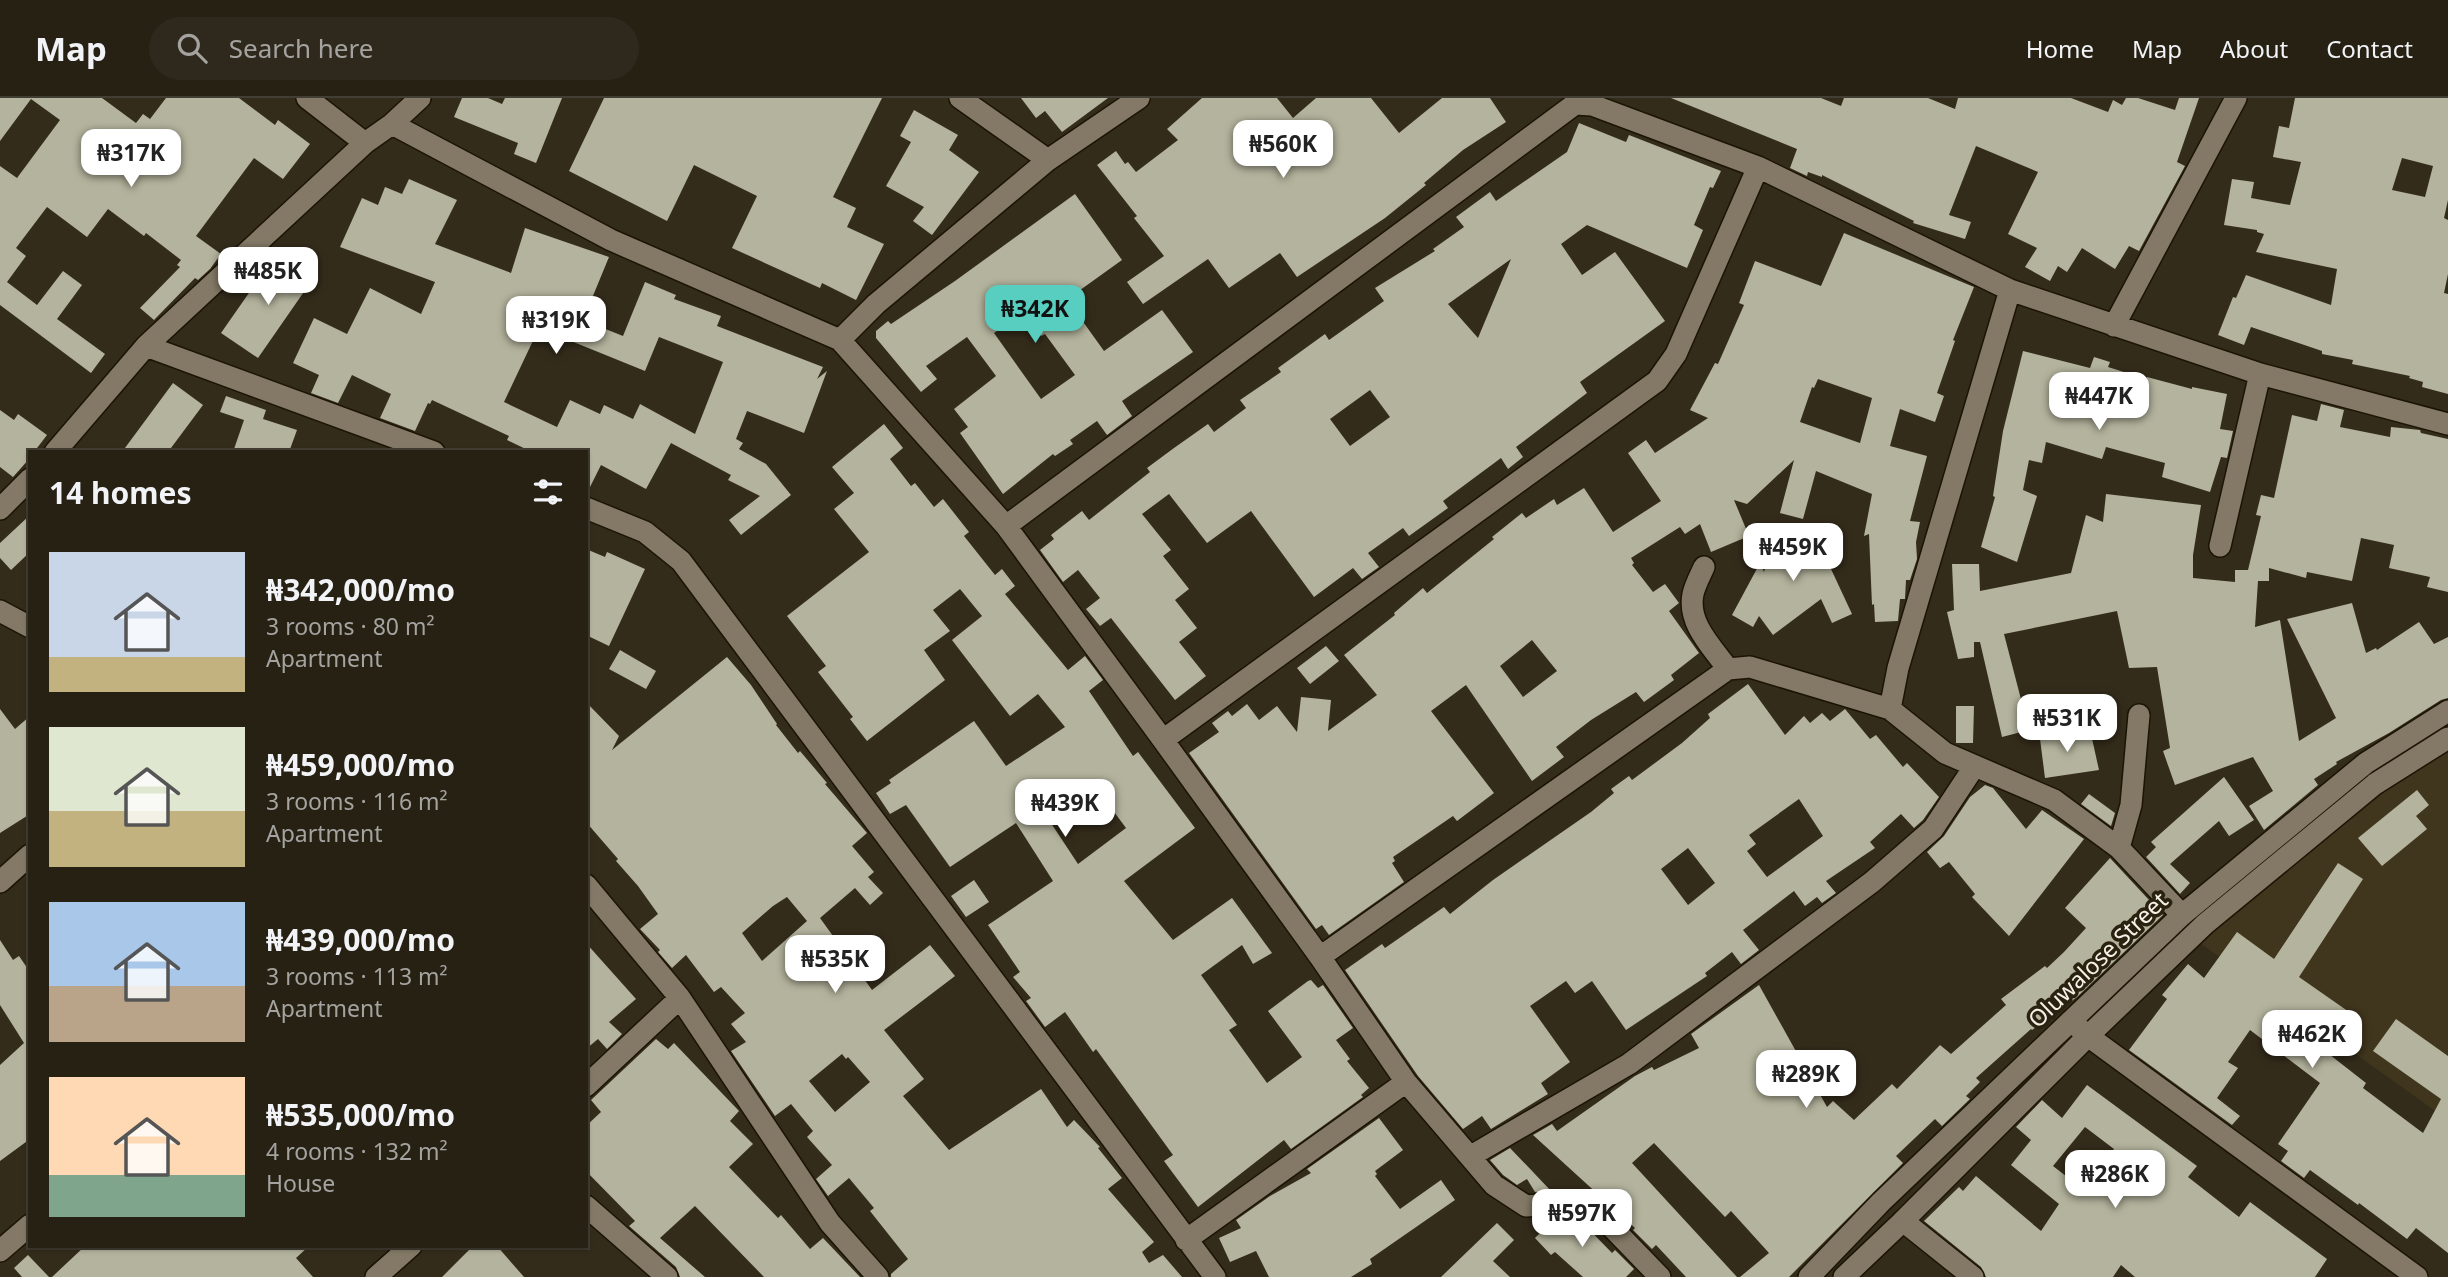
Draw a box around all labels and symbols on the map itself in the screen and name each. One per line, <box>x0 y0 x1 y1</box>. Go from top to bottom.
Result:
pin: ₦560K <box>1234 120 1332 180</box>
pin: ₦317K <box>82 130 180 189</box>
pin: ₦485K <box>219 248 317 307</box>
pin: ₦342K <box>986 286 1084 345</box>
pin: ₦319K <box>507 296 605 356</box>
pin: ₦447K <box>2050 372 2148 432</box>
pin: ₦459K <box>1744 524 1842 583</box>
pin: ₦531K <box>2018 694 2116 754</box>
pin: ₦439K <box>1016 780 1114 839</box>
street label: Oluwalose Street <box>2020 884 2174 1034</box>
pin: ₦535K <box>786 936 884 995</box>
pin: ₦462K <box>2263 1010 2361 1070</box>
pin: ₦289K <box>1757 1051 1855 1110</box>
pin: ₦286K <box>2066 1150 2164 1210</box>
pin: ₦597K <box>1533 1190 1631 1249</box>

